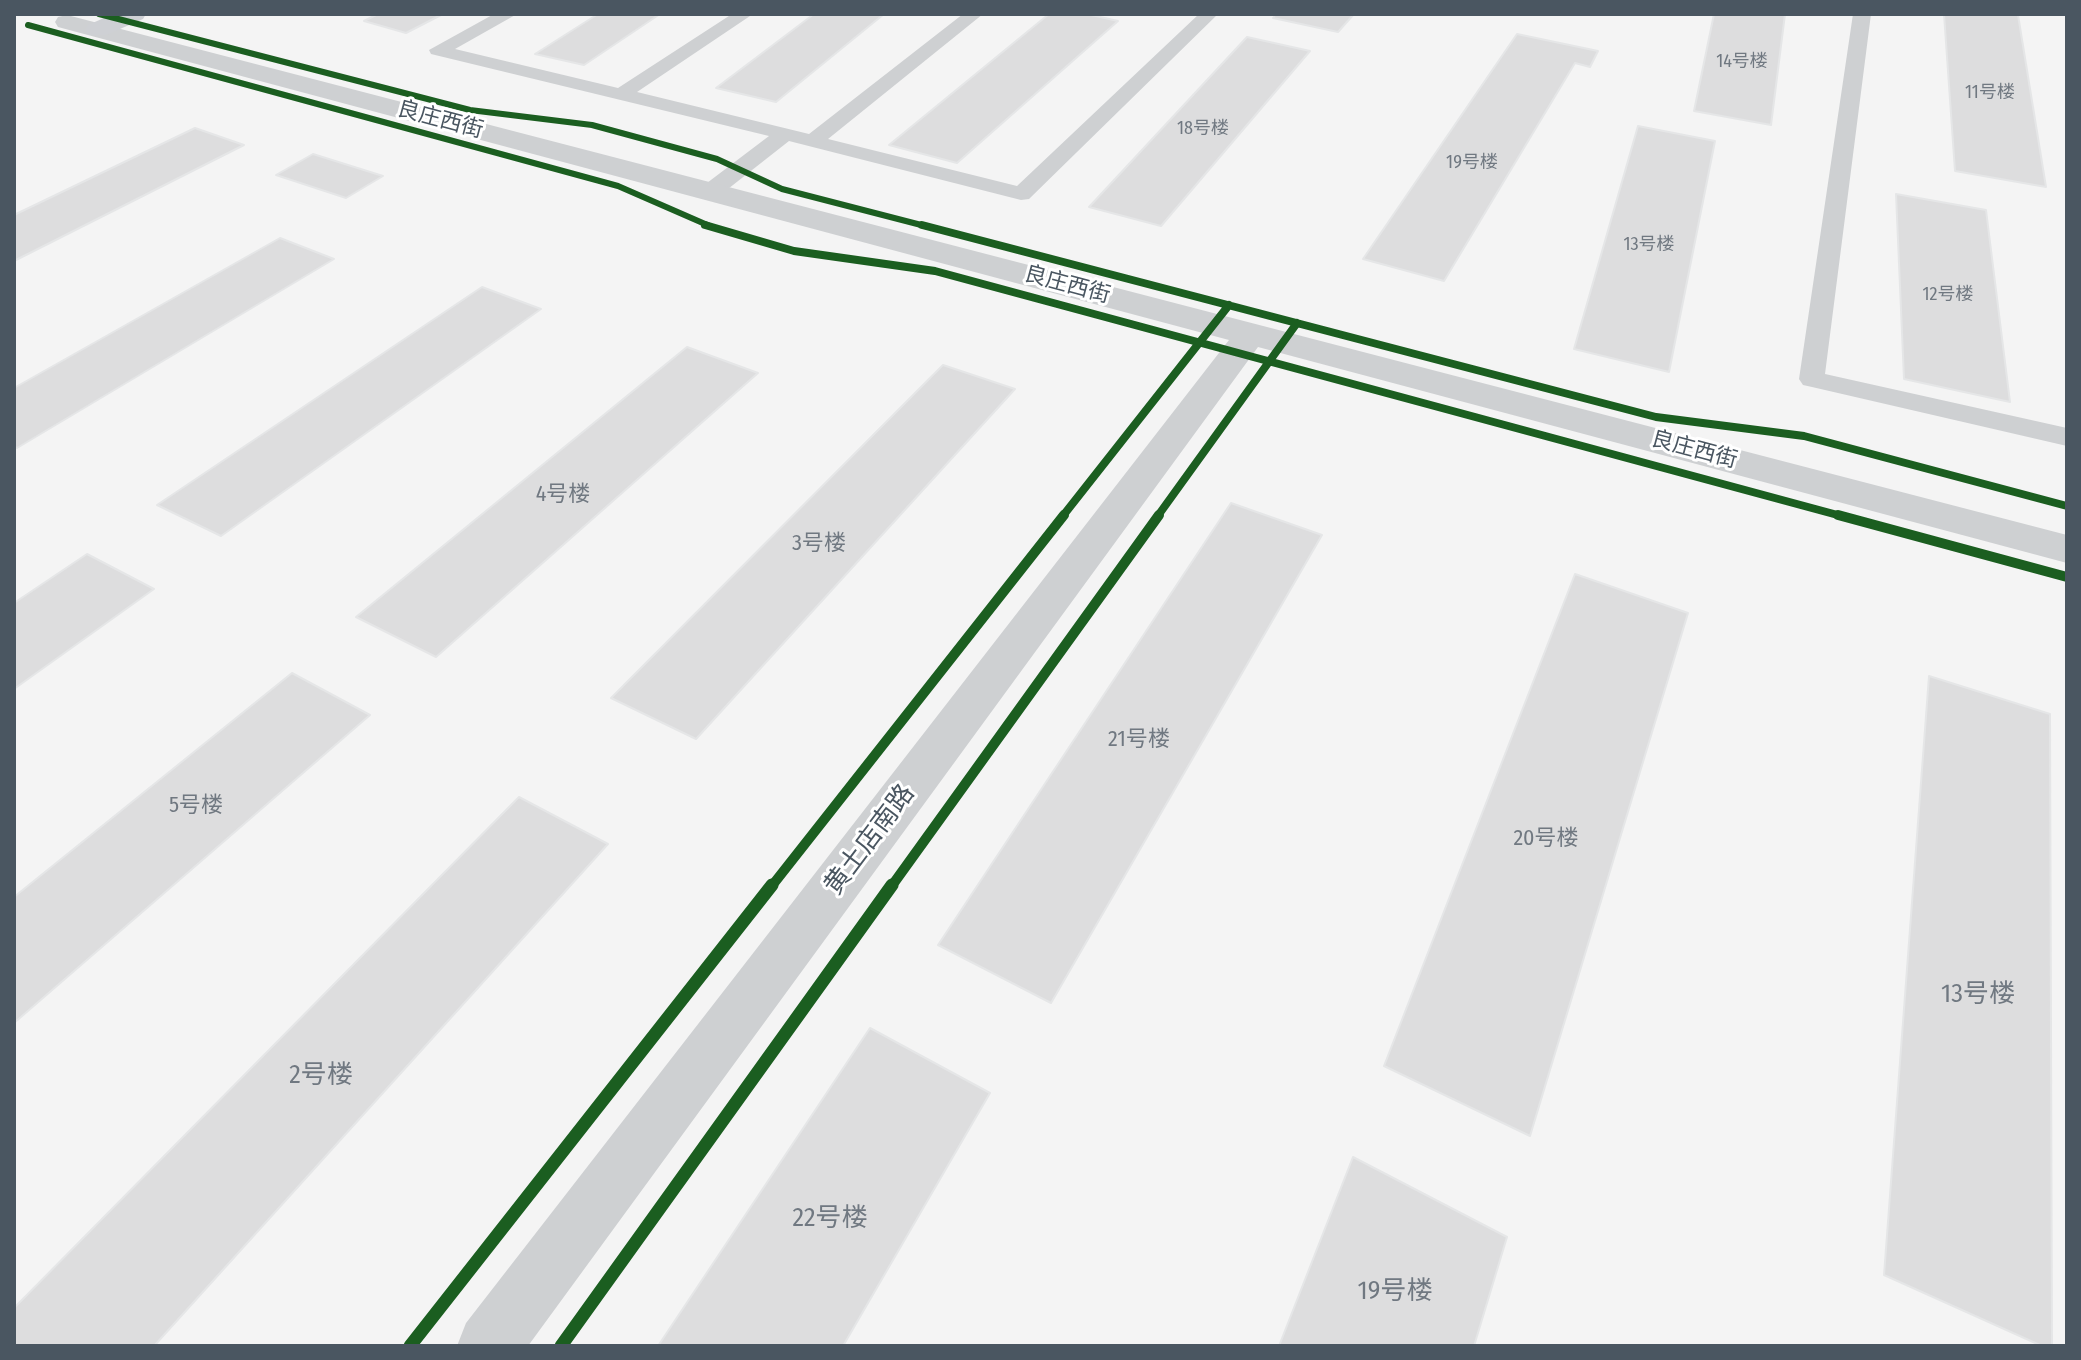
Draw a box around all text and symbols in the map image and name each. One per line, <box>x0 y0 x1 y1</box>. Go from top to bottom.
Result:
house number: 14号楼 <box>1716 51 1768 73</box>
house number: 11号楼 <box>1965 82 2015 104</box>
street label: 良庄西街 <box>394 96 486 144</box>
house number: 18号楼 <box>1177 118 1229 140</box>
house number: 19号楼 <box>1446 152 1498 174</box>
house number: 13号楼 <box>1623 234 1675 256</box>
street label: 良庄西街 <box>1021 261 1113 309</box>
house number: 12号楼 <box>1923 284 1973 306</box>
street label: 良庄西街 <box>1648 426 1740 474</box>
house number: 4号楼 <box>536 482 590 508</box>
house number: 3号楼 <box>792 531 846 557</box>
house number: 21号楼 <box>1108 727 1170 753</box>
street label: 黄土店南路 <box>818 779 922 901</box>
house number: 5号楼 <box>169 793 223 819</box>
house number: 20号楼 <box>1513 826 1579 852</box>
house number: 13号楼 <box>1941 979 2015 1011</box>
house number: 2号楼 <box>289 1060 353 1092</box>
house number: 22号楼 <box>793 1203 867 1235</box>
house number: 19号楼 <box>1358 1276 1432 1308</box>

